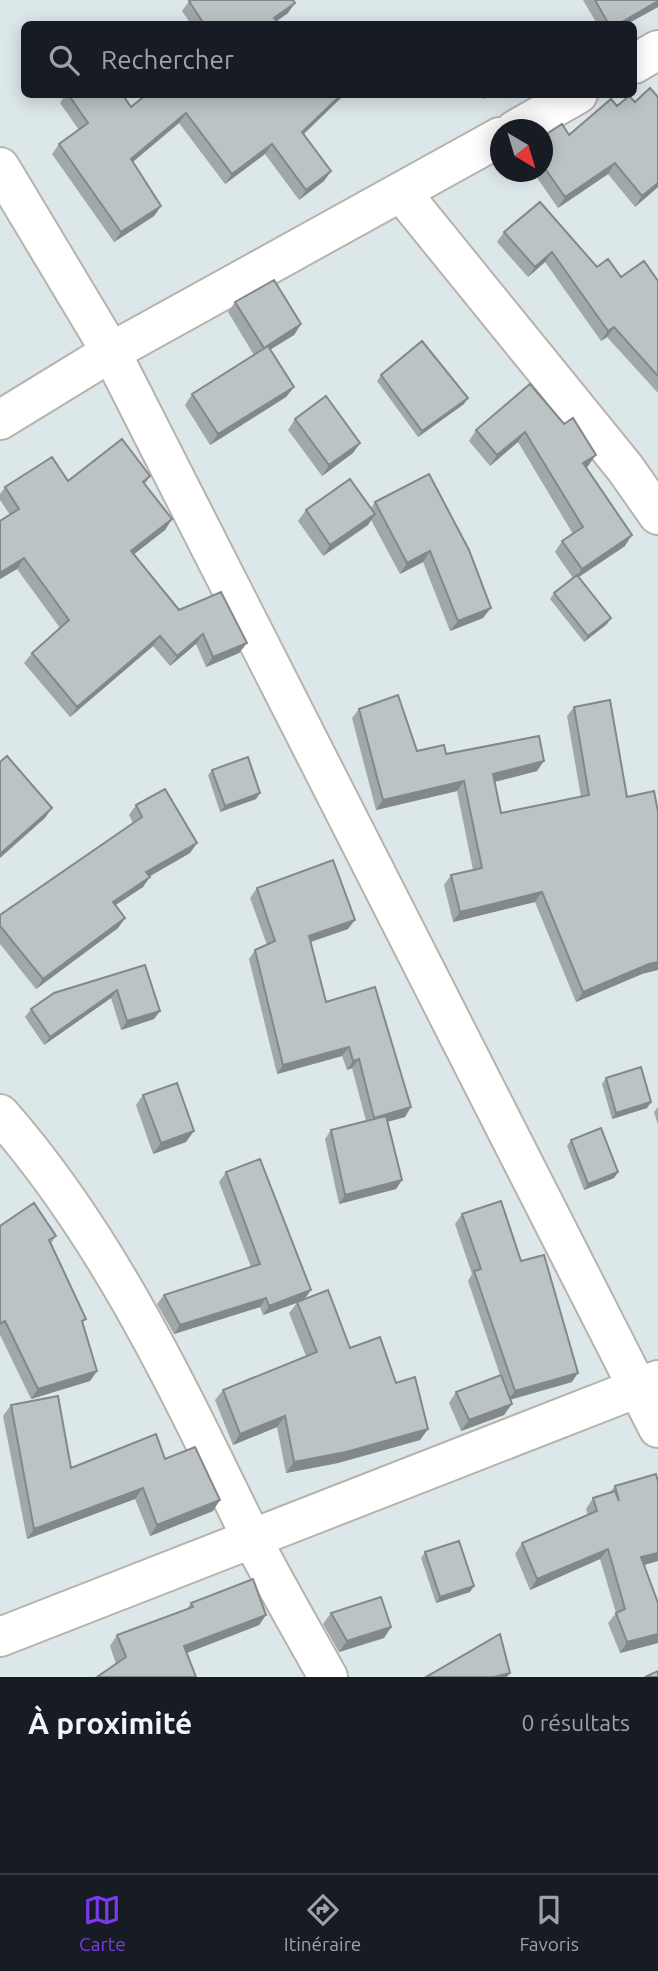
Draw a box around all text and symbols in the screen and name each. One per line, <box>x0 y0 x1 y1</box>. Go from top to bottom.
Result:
search box <box>21 21 637 98</box>
icon: search <box>45 41 83 79</box>
text: Rechercher <box>101 45 234 74</box>
north arrow <box>490 119 553 182</box>
text: À proximité <box>28 1706 192 1740</box>
text: 0 résultats <box>521 1710 630 1735</box>
tab: Carte <box>79 1891 126 1955</box>
tab: Itinéraire <box>284 1891 361 1955</box>
tab: Favoris <box>519 1891 579 1955</box>

